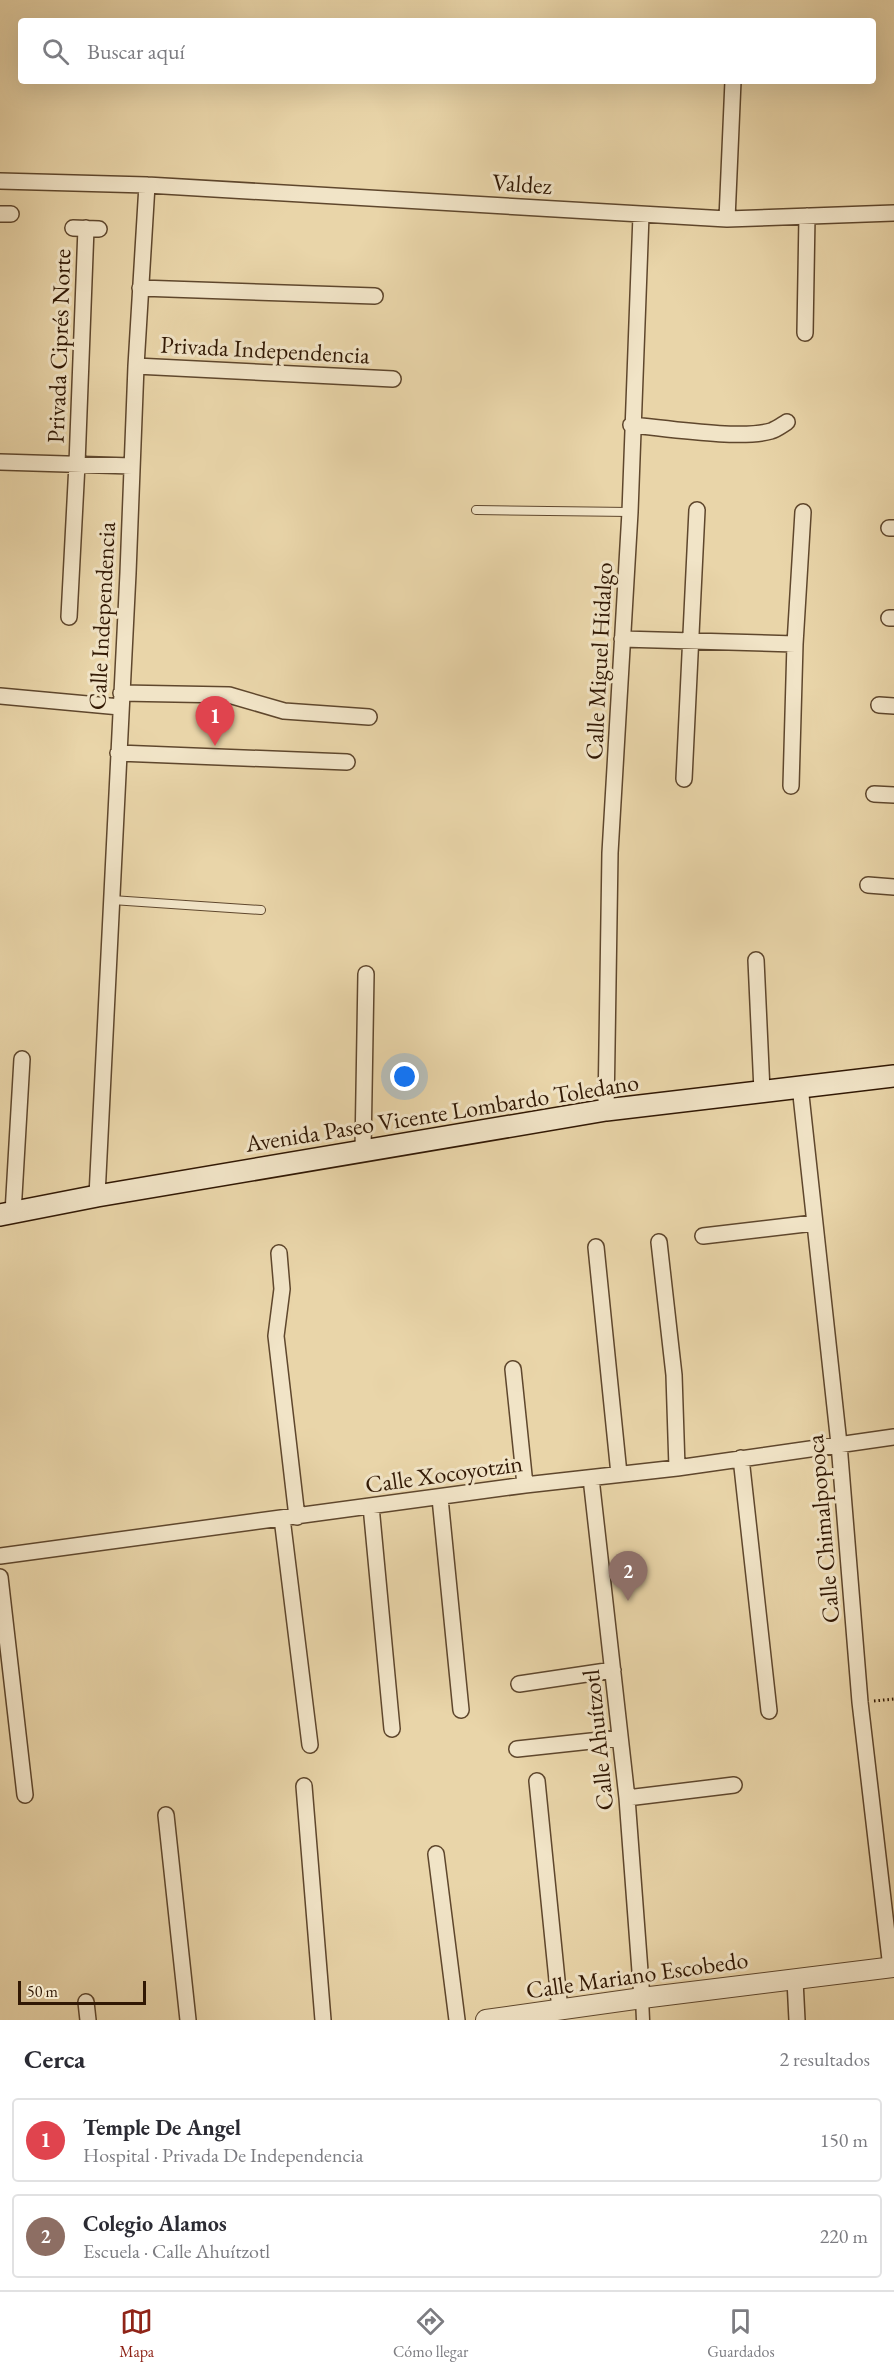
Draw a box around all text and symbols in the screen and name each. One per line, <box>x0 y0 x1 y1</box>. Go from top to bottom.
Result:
search box <box>18 18 876 84</box>
icon: search <box>39 35 72 68</box>
text: Buscar aquí <box>87 37 185 66</box>
street label: Valdez <box>491 166 553 201</box>
street label: Privada Ciprés Norte <box>40 248 77 444</box>
street label: Privada Independencia <box>160 329 371 370</box>
street label: Calle Independencia <box>81 521 122 711</box>
street label: Calle Miguel Hidalgo <box>578 561 619 761</box>
pin: 1 <box>196 696 234 746</box>
your location <box>390 1062 419 1091</box>
street label: Avenida Paseo Vicente Lombardo Toledano <box>242 1066 641 1159</box>
street label: Calle Chimalpopoca <box>799 1433 846 1625</box>
street label: Calle Xocoyotzin <box>363 1447 525 1500</box>
pin: 2 <box>608 1552 648 1601</box>
street label: Calle Ahuítzotl <box>575 1668 620 1812</box>
street label: Calle Mariano Escobedo <box>524 1944 750 2005</box>
scale bar <box>18 1978 146 2006</box>
text: 50 m <box>27 1981 58 2002</box>
text: Cerca <box>24 2042 85 2076</box>
text: 2 resultados <box>779 2046 870 2072</box>
text: Temple De Angel <box>83 2113 241 2142</box>
text: 1 <box>40 2127 51 2153</box>
text: 150 m <box>820 2127 868 2153</box>
text: Hospital · Privada De Independencia <box>83 2142 363 2168</box>
text: Colegio Alamos <box>83 2209 227 2238</box>
text: 2 <box>40 2223 51 2249</box>
text: 220 m <box>820 2223 868 2249</box>
text: Escuela · Calle Ahuítzotl <box>83 2238 270 2264</box>
tab: Mapa <box>119 2305 154 2362</box>
tab: Cómo llegar <box>393 2305 468 2362</box>
tab: Guardados <box>707 2305 775 2362</box>

